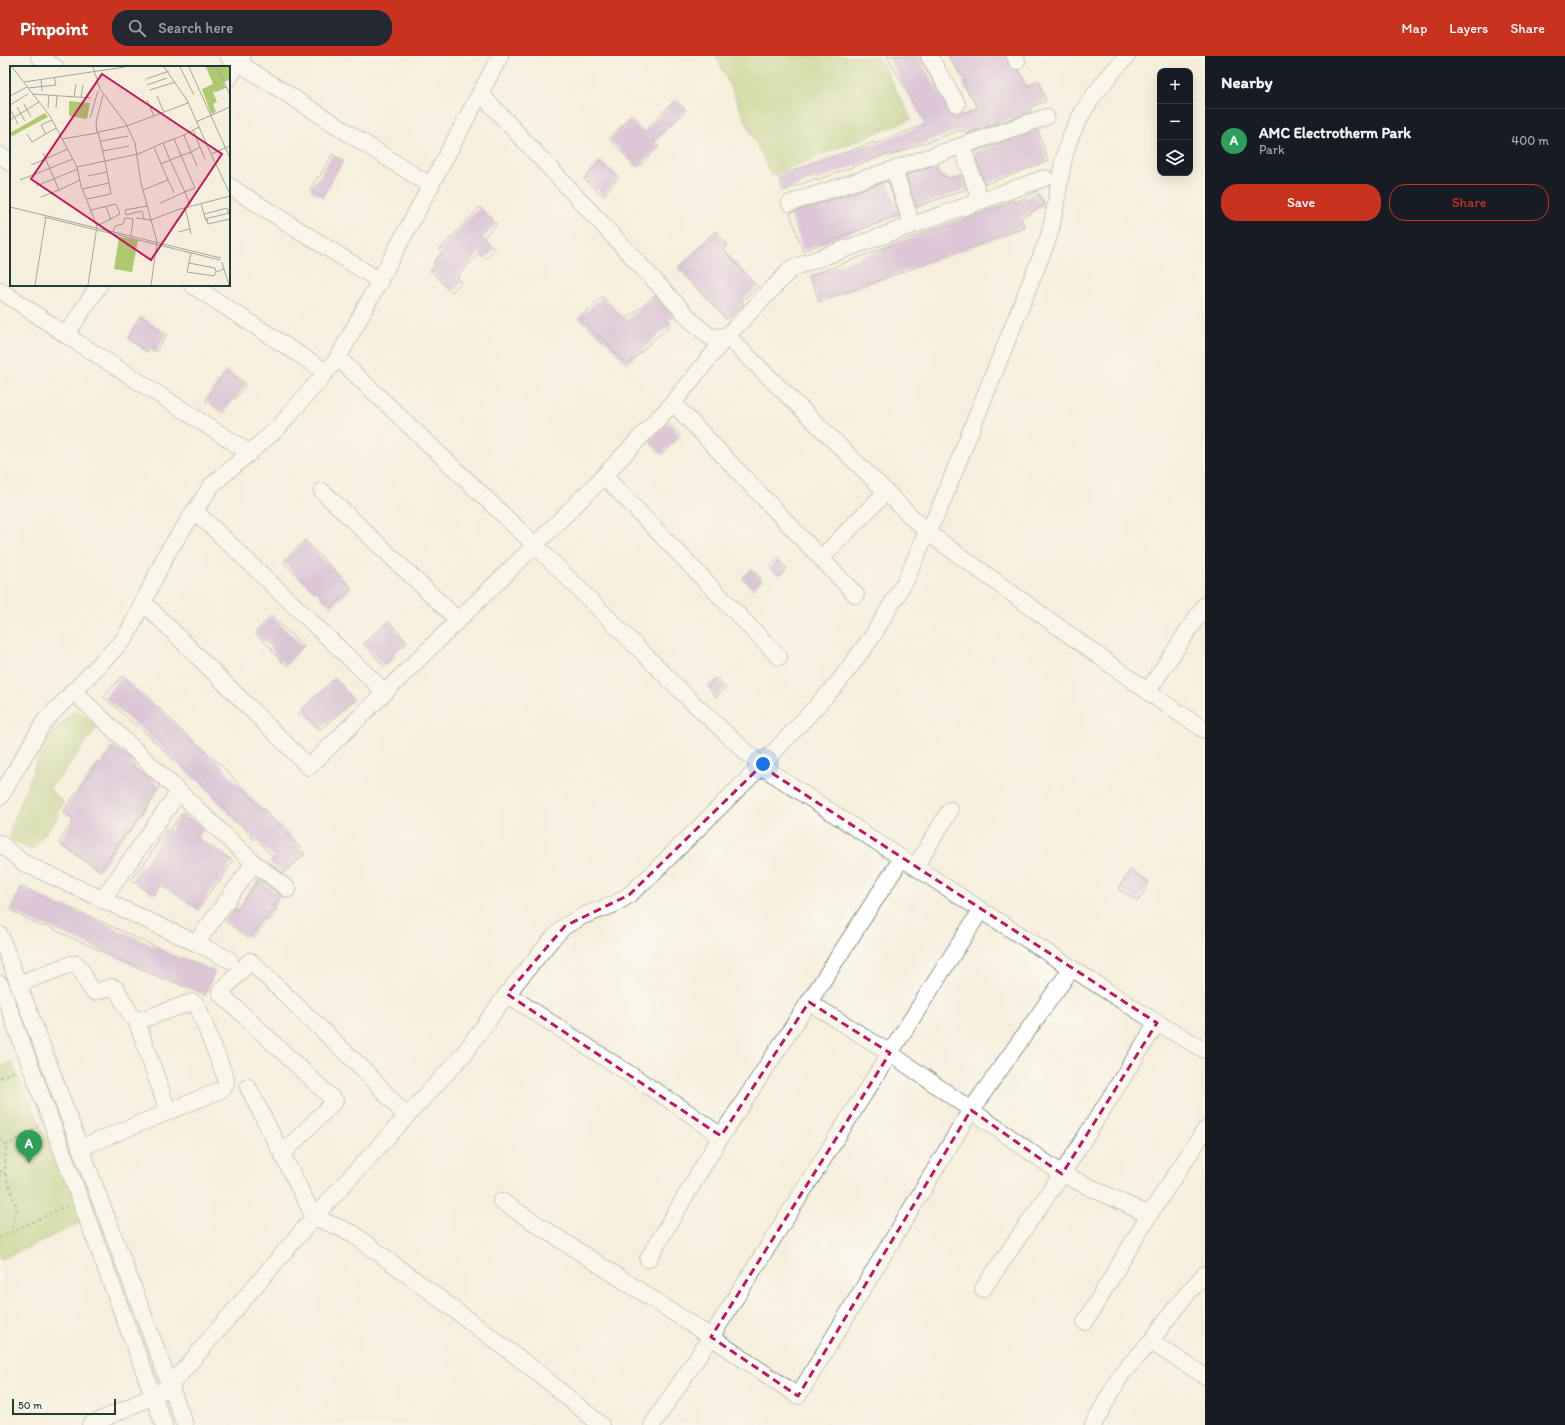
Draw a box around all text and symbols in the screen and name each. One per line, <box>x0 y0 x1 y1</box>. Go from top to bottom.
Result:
search box <box>112 10 392 46</box>
text: Pinpoint <box>20 17 88 40</box>
icon: search <box>126 17 148 39</box>
text: Search here <box>158 19 233 37</box>
text: Map <box>1402 20 1427 37</box>
text: Layers <box>1449 20 1488 37</box>
text: Share <box>1510 20 1545 37</box>
inset map <box>10 66 230 286</box>
map controls <box>1157 68 1193 176</box>
button: + <box>1157 68 1193 104</box>
text: Nearby <box>1221 72 1273 92</box>
button: − <box>1157 104 1193 140</box>
text: AMC Electrotherm Park <box>1259 124 1411 142</box>
text: A <box>1230 133 1238 148</box>
text: 400 m <box>1511 133 1549 148</box>
button: layers <box>1157 140 1193 176</box>
text: Park <box>1259 142 1285 157</box>
button: Save <box>1221 184 1381 221</box>
button: Share <box>1389 184 1549 221</box>
your location <box>753 754 773 774</box>
pin: A <box>16 1130 42 1163</box>
scale bar <box>12 1397 116 1416</box>
text: 50 m <box>18 1399 42 1412</box>

